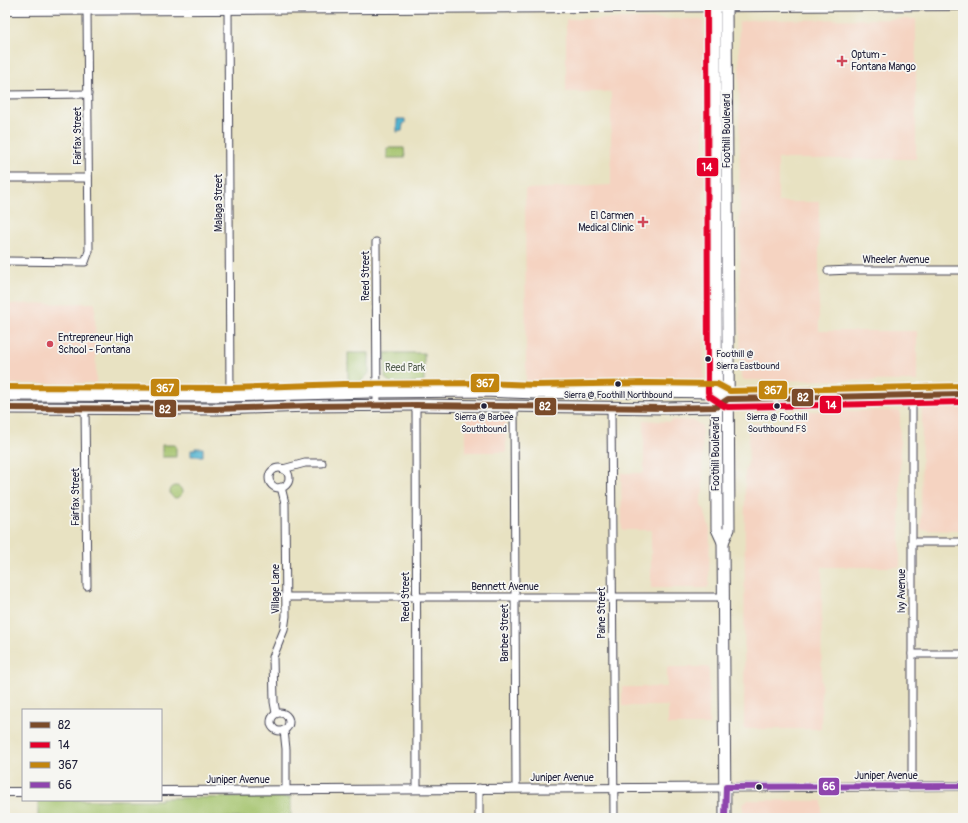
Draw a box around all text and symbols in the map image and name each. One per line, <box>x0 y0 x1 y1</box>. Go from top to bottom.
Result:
place label: Optum - Fontana Mango <box>851 49 916 73</box>
marker: Optum - Fontana Mango <box>836 55 848 67</box>
street label: Foothill Boulevard <box>721 94 733 168</box>
street label: Fairfax Street <box>72 106 84 165</box>
line badge: 14 <box>696 157 719 177</box>
text: 14 <box>702 161 713 174</box>
street label: Malaga Street <box>213 173 225 232</box>
place label: El Carmen Medical Clinic <box>578 210 634 234</box>
marker: El Carmen Medical Clinic <box>637 216 649 228</box>
street label: Reed Street <box>360 250 372 301</box>
street label: Wheeler Avenue <box>863 254 930 266</box>
place label: Entrepreneur High School - Fontana <box>58 332 134 356</box>
marker: Entrepreneur High School - Fontana <box>45 339 55 349</box>
place label: Foothill @ Sierra Eastbound <box>716 349 780 372</box>
marker: Foothill @ Sierra Eastbound <box>703 354 713 364</box>
park label: Reed Park <box>385 362 426 374</box>
line badge: 367 <box>470 373 500 393</box>
text: 367 <box>476 377 494 390</box>
line badge: 367 <box>150 378 180 397</box>
marker: Sierra @ Foothill Northbound <box>613 379 623 389</box>
line badge: 367 <box>758 380 788 400</box>
text: 367 <box>156 382 174 395</box>
text: 367 <box>764 384 782 397</box>
line badge: 82 <box>791 388 814 407</box>
place label: Sierra @ Foothill Northbound <box>564 390 672 401</box>
text: 82 <box>797 391 809 404</box>
line badge: 14 <box>819 395 842 414</box>
line badge: 82 <box>534 397 557 416</box>
line badge: 82 <box>154 399 177 418</box>
text: 14 <box>826 399 837 412</box>
text: 82 <box>539 400 551 413</box>
marker: Sierra @ Barbee Southbound <box>479 401 489 411</box>
marker: Sierra @ Foothill Southbound FS <box>772 401 782 411</box>
text: 82 <box>159 403 171 416</box>
place label: Sierra @ Barbee Southbound <box>455 412 514 435</box>
place label: Sierra @ Foothill Southbound FS <box>746 412 808 435</box>
street label: Foothill Boulevard <box>710 417 722 491</box>
street label: Fairfax Street <box>70 467 82 526</box>
street label: Village Lane <box>270 564 282 614</box>
street label: Ivy Avenue <box>896 569 908 613</box>
street label: Reed Street <box>400 571 412 622</box>
street label: Bennett Avenue <box>471 581 539 593</box>
street label: Paine Street <box>596 586 608 639</box>
street label: Barbee Street <box>499 603 511 662</box>
legend <box>22 709 162 801</box>
text: 82 <box>58 718 71 733</box>
text: 14 <box>58 738 70 753</box>
text: 367 <box>58 758 79 773</box>
street label: Juniper Avenue <box>854 770 918 782</box>
street label: Juniper Avenue <box>530 772 594 784</box>
street label: Juniper Avenue <box>206 774 270 786</box>
line badge: 66 <box>818 777 840 796</box>
text: 66 <box>58 778 72 793</box>
text: 66 <box>823 780 836 793</box>
unlabelled marker <box>754 782 764 792</box>

